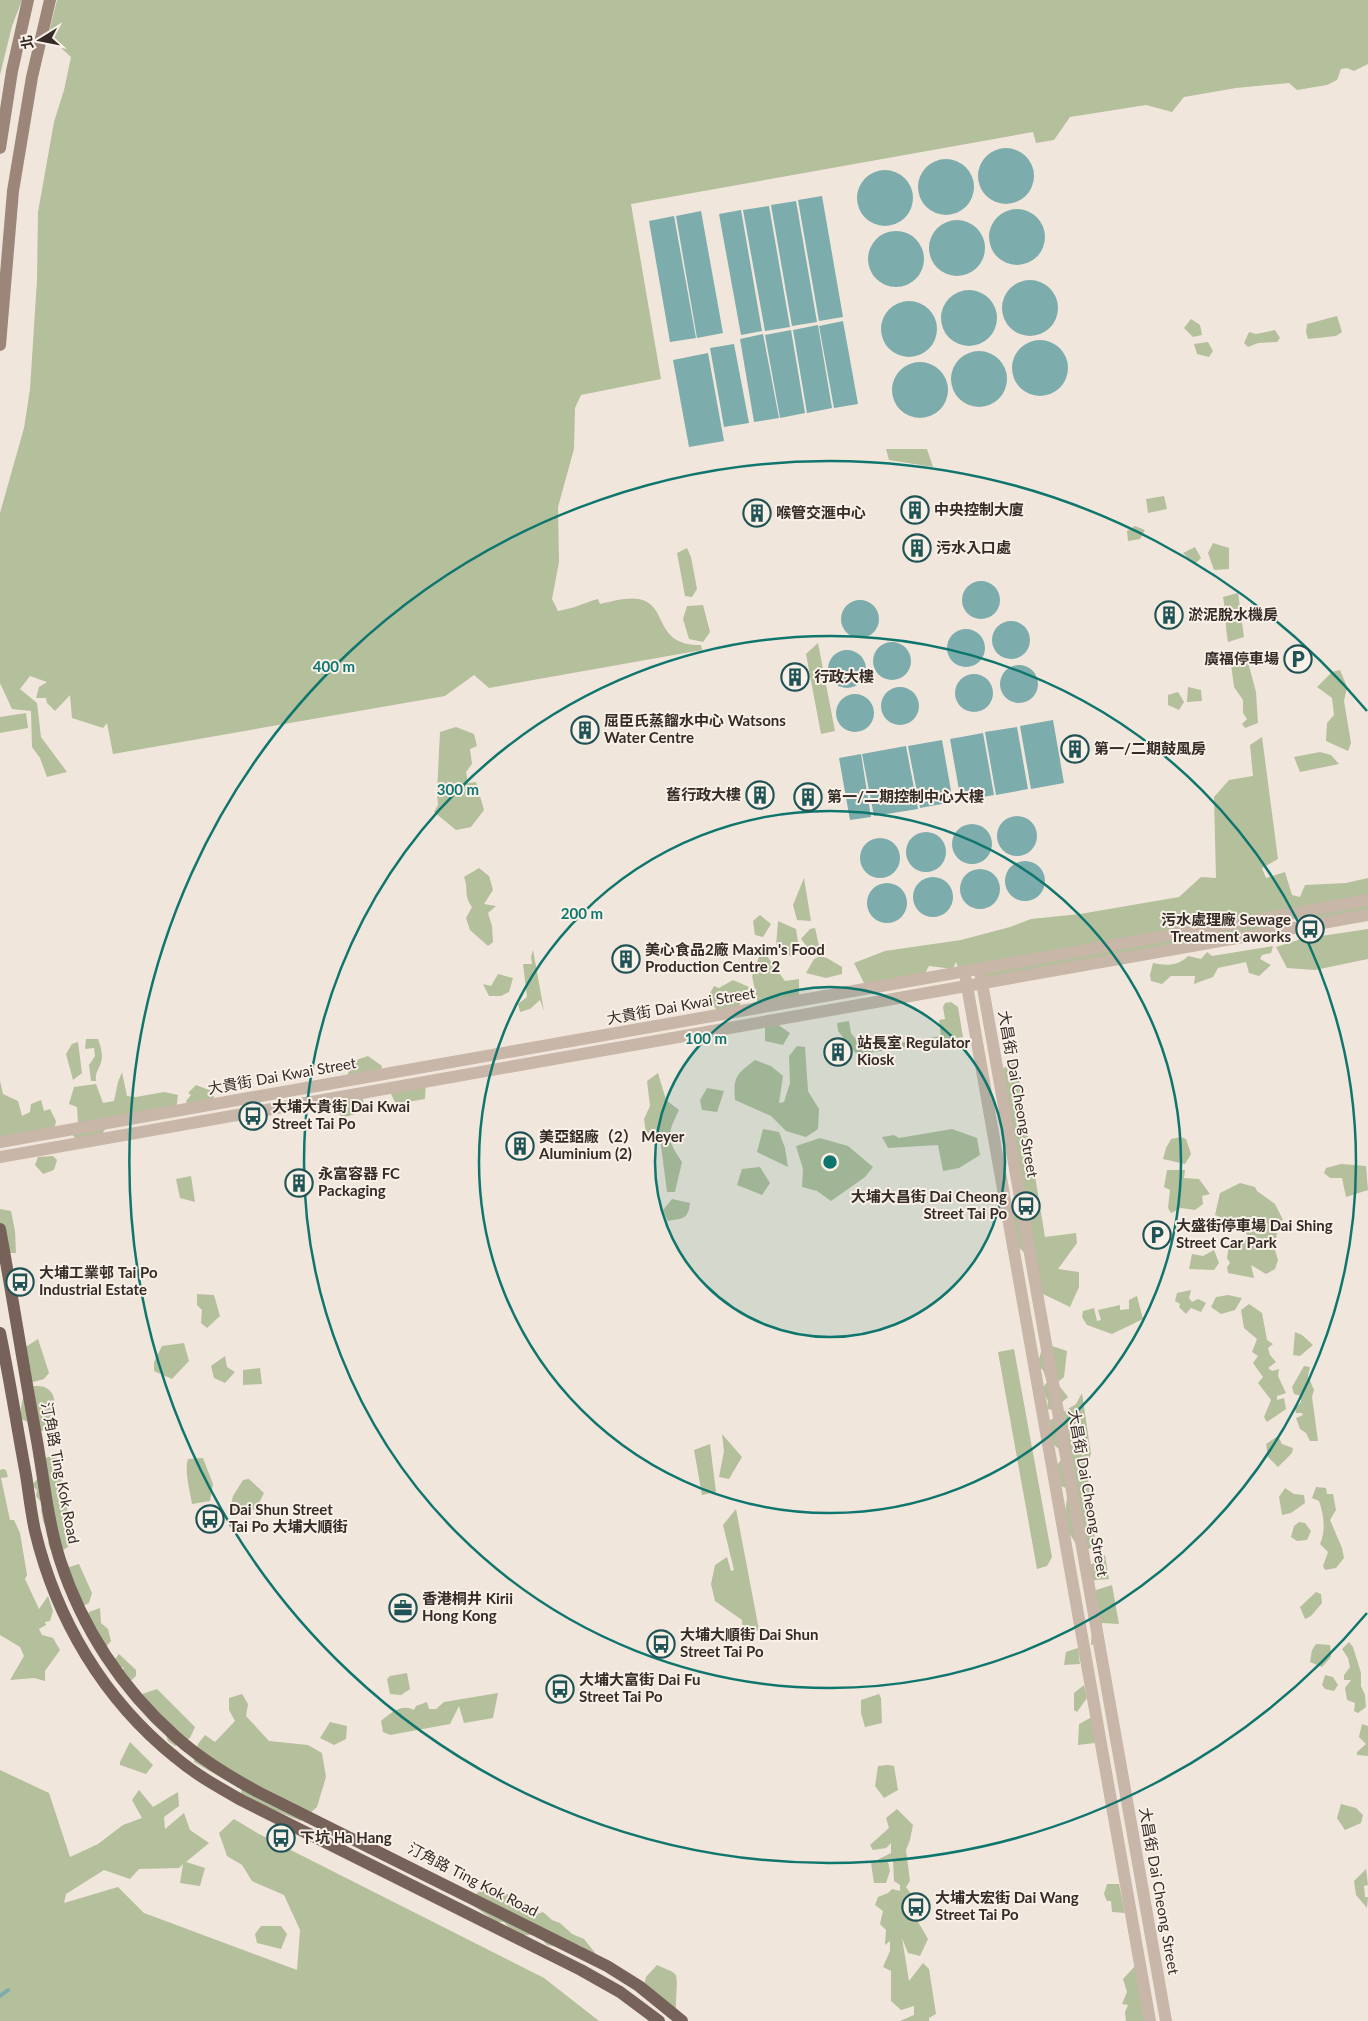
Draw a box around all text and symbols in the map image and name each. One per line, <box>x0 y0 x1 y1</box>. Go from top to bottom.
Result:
north arrow <box>15 15 65 65</box>
text: 北 <box>17 34 36 51</box>
building icon: 中央控制大廈 <box>900 495 930 525</box>
building icon: 喉管交滙中心 <box>742 498 772 528</box>
place label: 中央控制大廈 <box>934 500 1024 518</box>
place label: 喉管交滙中心 <box>776 503 866 521</box>
building icon: 污水入口處 <box>902 533 932 563</box>
place label: 污水入口處 <box>936 538 1011 556</box>
building icon: 淤泥脫水機房 <box>1154 600 1184 630</box>
place label: 淤泥脫水機房 <box>1188 605 1278 623</box>
parking icon: 廣福停車場 <box>1283 644 1313 674</box>
place label: 廣福停車場 <box>1204 649 1279 667</box>
text: 400 m <box>313 657 355 675</box>
building icon: 行政大樓 <box>780 662 810 692</box>
place label: 行政大樓 <box>814 667 874 685</box>
place label: 屈臣氏蒸餾水中心 Watsons Water Centre <box>604 711 786 746</box>
building icon: 屈臣氏蒸餾水中心 Watsons Water Centre <box>570 715 600 745</box>
building icon: 第一/二期鼓風房 <box>1060 734 1090 764</box>
place label: 第一/二期鼓風房 <box>1094 739 1206 757</box>
text: 300 m <box>437 780 479 798</box>
building icon: 舊行政大樓 <box>745 780 775 810</box>
building icon: 第一/二期控制中心大樓 <box>793 782 823 812</box>
place label: 舊行政大樓 <box>666 785 741 803</box>
place label: 第一/二期控制中心大樓 <box>827 787 984 805</box>
text: 200 m <box>561 904 603 922</box>
place label: 污水處理廠 Sewage Treatment aworks <box>1161 910 1291 945</box>
bus stop icon: 污水處理廠 Sewage Treatment aworks <box>1295 914 1325 944</box>
place label: 美心食品2廠 Maxim's Food Production Centre 2 <box>645 940 825 975</box>
building icon: 美心食品2廠 Maxim's Food Production Centre 2 <box>611 944 641 974</box>
street label: 大貴街 Dai Kwai Street <box>605 983 757 1027</box>
street label: 大昌街 Dai Cheong Street <box>995 1009 1043 1179</box>
text: 100 m <box>685 1029 727 1047</box>
place label: 站長室 Regulator Kiosk <box>857 1033 971 1068</box>
building icon: 站長室 Regulator Kiosk <box>823 1037 853 1067</box>
street label: 大貴街 Dai Kwai Street <box>206 1053 358 1097</box>
place label: 大埔大貴街 Dai Kwai Street Tai Po <box>272 1097 410 1132</box>
bus stop icon: 大埔大貴街 Dai Kwai Street Tai Po <box>238 1101 268 1131</box>
place label: 美亞鋁廠（2） Meyer Aluminium (2) <box>538 1127 685 1162</box>
building icon: 美亞鋁廠（2） Meyer Aluminium (2) <box>505 1131 535 1161</box>
centre of rings <box>821 1153 839 1171</box>
place label: 永富容器 FC Packaging <box>318 1164 400 1199</box>
building icon: 永富容器 FC Packaging <box>284 1168 314 1198</box>
place label: 大埔大昌街 Dai Cheong Street Tai Po <box>851 1187 1007 1222</box>
bus stop icon: 大埔大昌街 Dai Cheong Street Tai Po <box>1011 1191 1041 1221</box>
place label: 大盛街停車場 Dai Shing Street Car Park <box>1176 1216 1333 1251</box>
parking icon: 大盛街停車場 Dai Shing Street Car Park <box>1142 1220 1172 1250</box>
place label: 大埔工業邨 Tai Po Industrial Estate <box>39 1263 158 1298</box>
bus stop icon: 大埔工業邨 Tai Po Industrial Estate <box>5 1267 35 1297</box>
street label: 汀角路 Ting Kok Road <box>38 1400 84 1545</box>
street label: 大昌街 Dai Cheong Street <box>1065 1408 1113 1578</box>
place label: Dai Shun Street Tai Po 大埔大順街 <box>229 1500 348 1535</box>
bus stop icon: Dai Shun Street Tai Po 大埔大順街 <box>195 1504 225 1534</box>
place label: 香港桐井 Kirii Hong Kong <box>422 1589 513 1624</box>
office icon: 香港桐井 Kirii Hong Kong <box>388 1593 418 1623</box>
place label: 大埔大順街 Dai Shun Street Tai Po <box>680 1625 818 1660</box>
bus stop icon: 大埔大順街 Dai Shun Street Tai Po <box>646 1629 676 1659</box>
place label: 大埔大富街 Dai Fu Street Tai Po <box>579 1670 700 1705</box>
bus stop icon: 大埔大富街 Dai Fu Street Tai Po <box>545 1674 575 1704</box>
street label: 大昌街 Dai Cheong Street <box>1136 1806 1184 1976</box>
bus stop icon: 下坑 Ha Hang <box>266 1823 296 1853</box>
place label: 下坑 Ha Hang <box>300 1828 392 1846</box>
street label: 汀角路 Ting Kok Road <box>405 1838 542 1920</box>
place label: 大埔大宏街 Dai Wang Street Tai Po <box>935 1888 1079 1923</box>
bus stop icon: 大埔大宏街 Dai Wang Street Tai Po <box>901 1892 931 1922</box>

